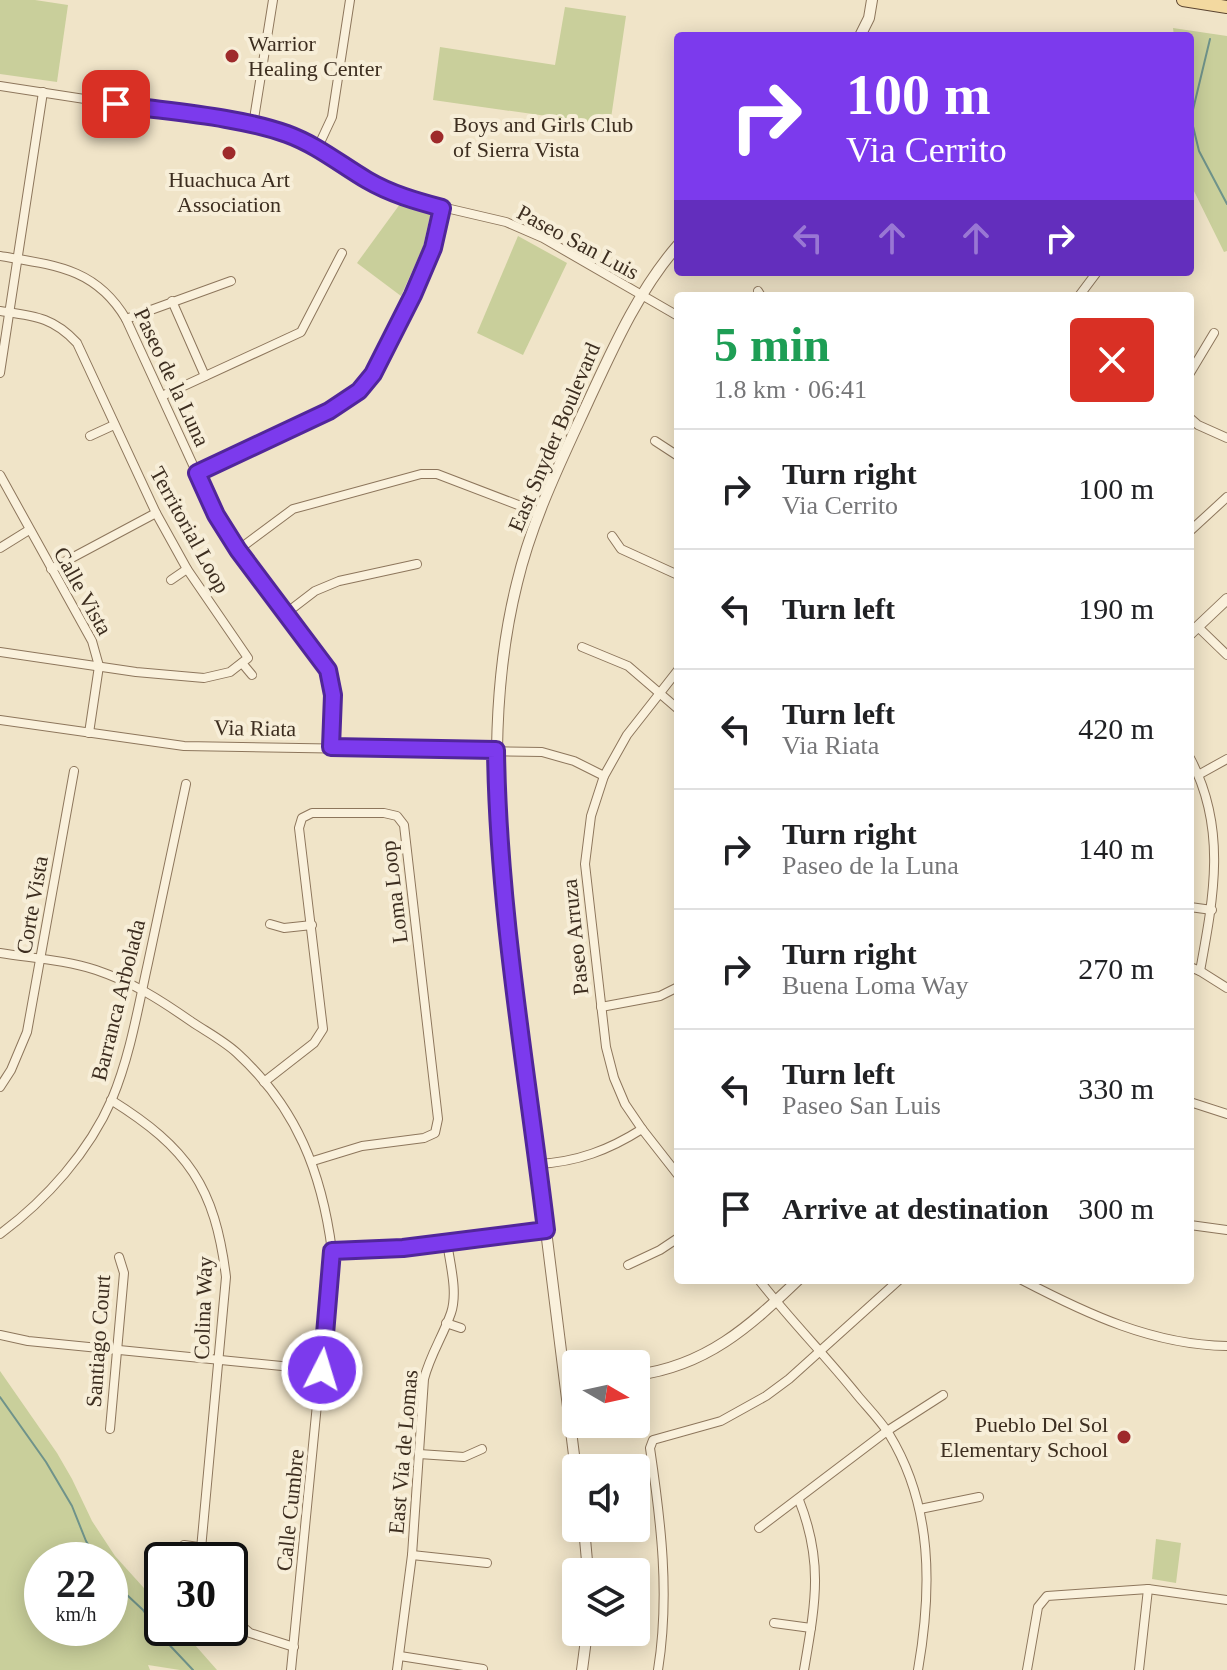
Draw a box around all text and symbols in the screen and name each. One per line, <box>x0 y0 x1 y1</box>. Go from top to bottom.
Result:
place label: Warrior Healing Center <box>248 31 382 81</box>
marker: Warrior Healing Center <box>223 47 241 65</box>
icon: right <box>714 64 818 168</box>
text: 100 m <box>846 64 991 126</box>
pin <box>82 70 150 138</box>
icon: arrive <box>94 82 138 126</box>
place label: Boys and Girls Club of Sierra Vista <box>453 112 633 162</box>
marker: Boys and Girls Club of Sierra Vista <box>428 128 446 146</box>
text: Via Cerrito <box>846 130 1007 170</box>
marker: Huachuca Art Association <box>220 144 238 162</box>
place label: Huachuca Art Association <box>168 167 290 217</box>
street label: Paseo San Luis <box>513 199 643 285</box>
icon: left <box>786 216 830 260</box>
icon: ahead <box>870 216 914 260</box>
icon: ahead <box>954 216 998 260</box>
icon: right <box>1038 216 1082 260</box>
street label: Paseo de la Luna <box>129 304 215 450</box>
text: 5 min <box>714 318 830 371</box>
button: close <box>1070 318 1154 402</box>
street label: East Snyder Boulevard <box>503 339 605 535</box>
text: 1.8 km · 06:41 <box>714 375 867 404</box>
text: Turn right <box>782 457 917 490</box>
street label: Territorial Loop <box>145 462 235 598</box>
icon: right <box>714 467 758 511</box>
text: 100 m <box>1078 472 1154 505</box>
text: Via Cerrito <box>782 491 898 520</box>
street label: Calle Vista <box>49 543 117 640</box>
icon: left <box>714 587 758 631</box>
text: Turn left <box>782 592 895 625</box>
text: 190 m <box>1078 592 1154 625</box>
text: Turn left <box>782 697 895 730</box>
icon: left <box>714 707 758 751</box>
text: 420 m <box>1078 712 1154 745</box>
street label: Via Riata <box>214 715 297 741</box>
text: Via Riata <box>782 731 879 760</box>
text: Turn right <box>782 817 917 850</box>
icon: right <box>714 827 758 871</box>
text: 140 m <box>1078 832 1154 865</box>
street label: Loma Loop <box>375 839 413 945</box>
text: Paseo de la Luna <box>782 851 959 880</box>
street label: Corte Vista <box>11 854 53 956</box>
street label: Paseo Arruza <box>556 877 594 996</box>
street label: Barranca Arbolada <box>86 916 150 1083</box>
text: Turn right <box>782 937 917 970</box>
icon: right <box>714 947 758 991</box>
text: 270 m <box>1078 952 1154 985</box>
text: Buena Loma Way <box>782 971 969 1000</box>
text: Turn left <box>782 1057 895 1090</box>
icon: left <box>714 1067 758 1111</box>
text: 330 m <box>1078 1072 1154 1105</box>
text: Paseo San Luis <box>782 1091 941 1120</box>
icon: arrive <box>714 1187 758 1231</box>
text: Arrive at destination <box>782 1192 1049 1225</box>
text: 300 m <box>1078 1192 1154 1225</box>
street label: Colina Way <box>189 1256 217 1360</box>
street label: Santiago Court <box>81 1274 115 1408</box>
position arrow <box>280 1328 364 1412</box>
north arrow <box>562 1350 650 1438</box>
map controls <box>562 1350 650 1646</box>
street label: East Via de Lomas <box>383 1369 423 1535</box>
place label: Pueblo Del Sol Elementary School <box>940 1412 1108 1462</box>
marker: Pueblo Del Sol Elementary School <box>1115 1428 1133 1446</box>
street label: Calle Cumbre <box>271 1448 309 1572</box>
button: sound <box>562 1454 650 1542</box>
speed limit sign: 30 <box>144 1542 248 1646</box>
button: layers <box>562 1558 650 1646</box>
text: 22 <box>56 1561 96 1606</box>
text: km/h <box>55 1603 97 1625</box>

